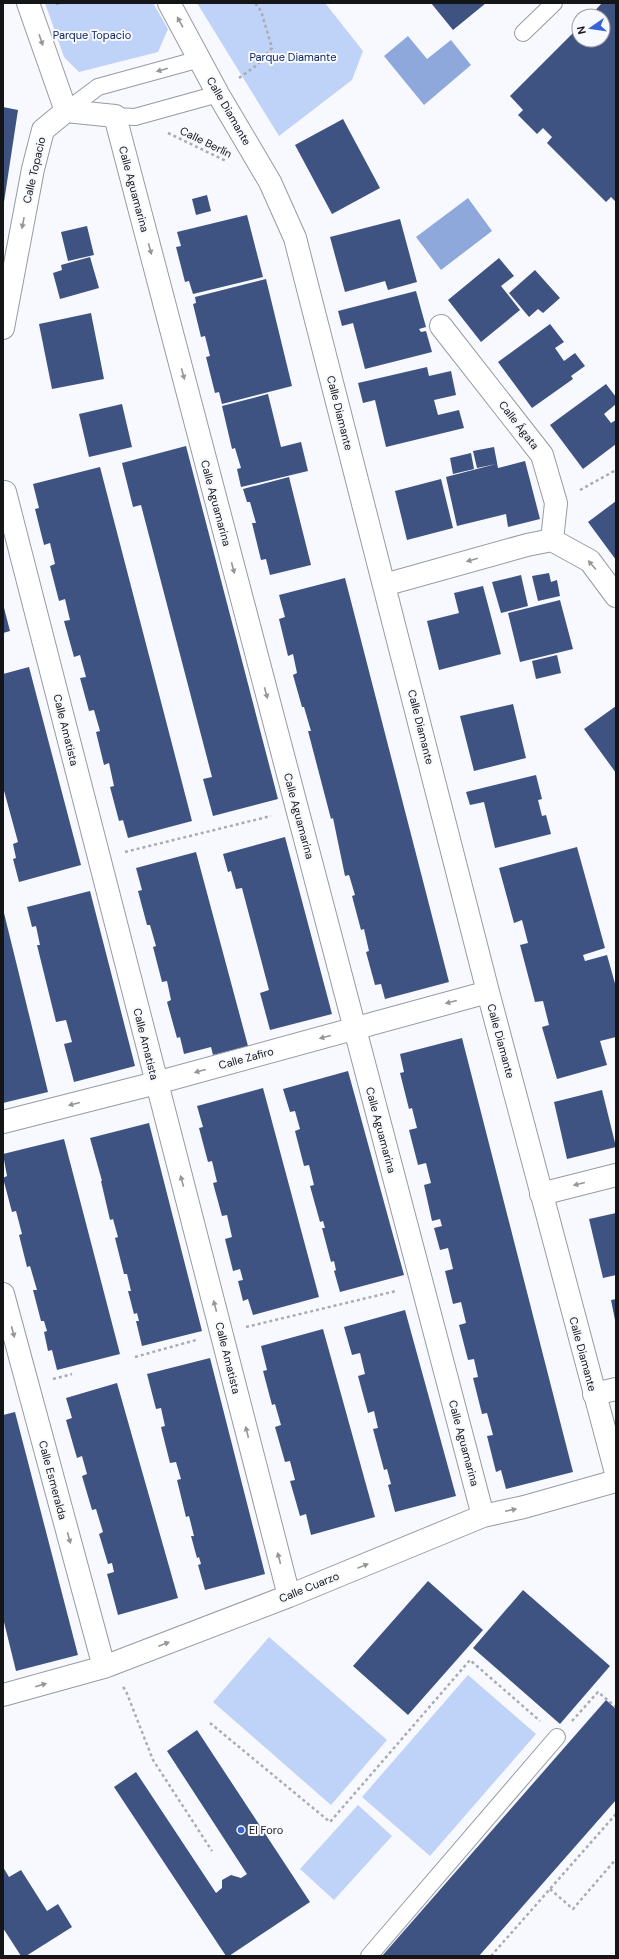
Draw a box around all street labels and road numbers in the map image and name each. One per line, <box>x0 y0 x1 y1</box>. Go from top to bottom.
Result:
street label: Calle Diamante <box>204 74 254 148</box>
street label: Calle Berlín <box>178 123 234 161</box>
street label: Calle Topacio <box>20 135 48 205</box>
street label: Calle Aguamarina <box>116 144 152 234</box>
street label: Calle Diamante <box>324 374 356 452</box>
street label: Calle Ágata <box>496 398 542 452</box>
street label: Calle Aguamarina <box>198 458 234 548</box>
street label: Calle Diamante <box>405 688 437 766</box>
street label: Calle Amatista <box>50 693 82 767</box>
street label: Calle Aguamarina <box>281 771 317 861</box>
street label: Calle Diamante <box>484 1002 518 1080</box>
street label: Calle Amatista <box>130 1007 162 1081</box>
street label: Calle Zafiro <box>217 1044 275 1072</box>
street label: Calle Aguamarina <box>363 1085 399 1175</box>
street label: Calle Diamante <box>566 1315 600 1393</box>
street label: Calle Amatista <box>212 1321 244 1395</box>
street label: Calle Aguamarina <box>446 1398 482 1488</box>
street label: Calle Esmeralda <box>36 1439 70 1521</box>
street label: Calle Cuarzo <box>277 1569 341 1605</box>

